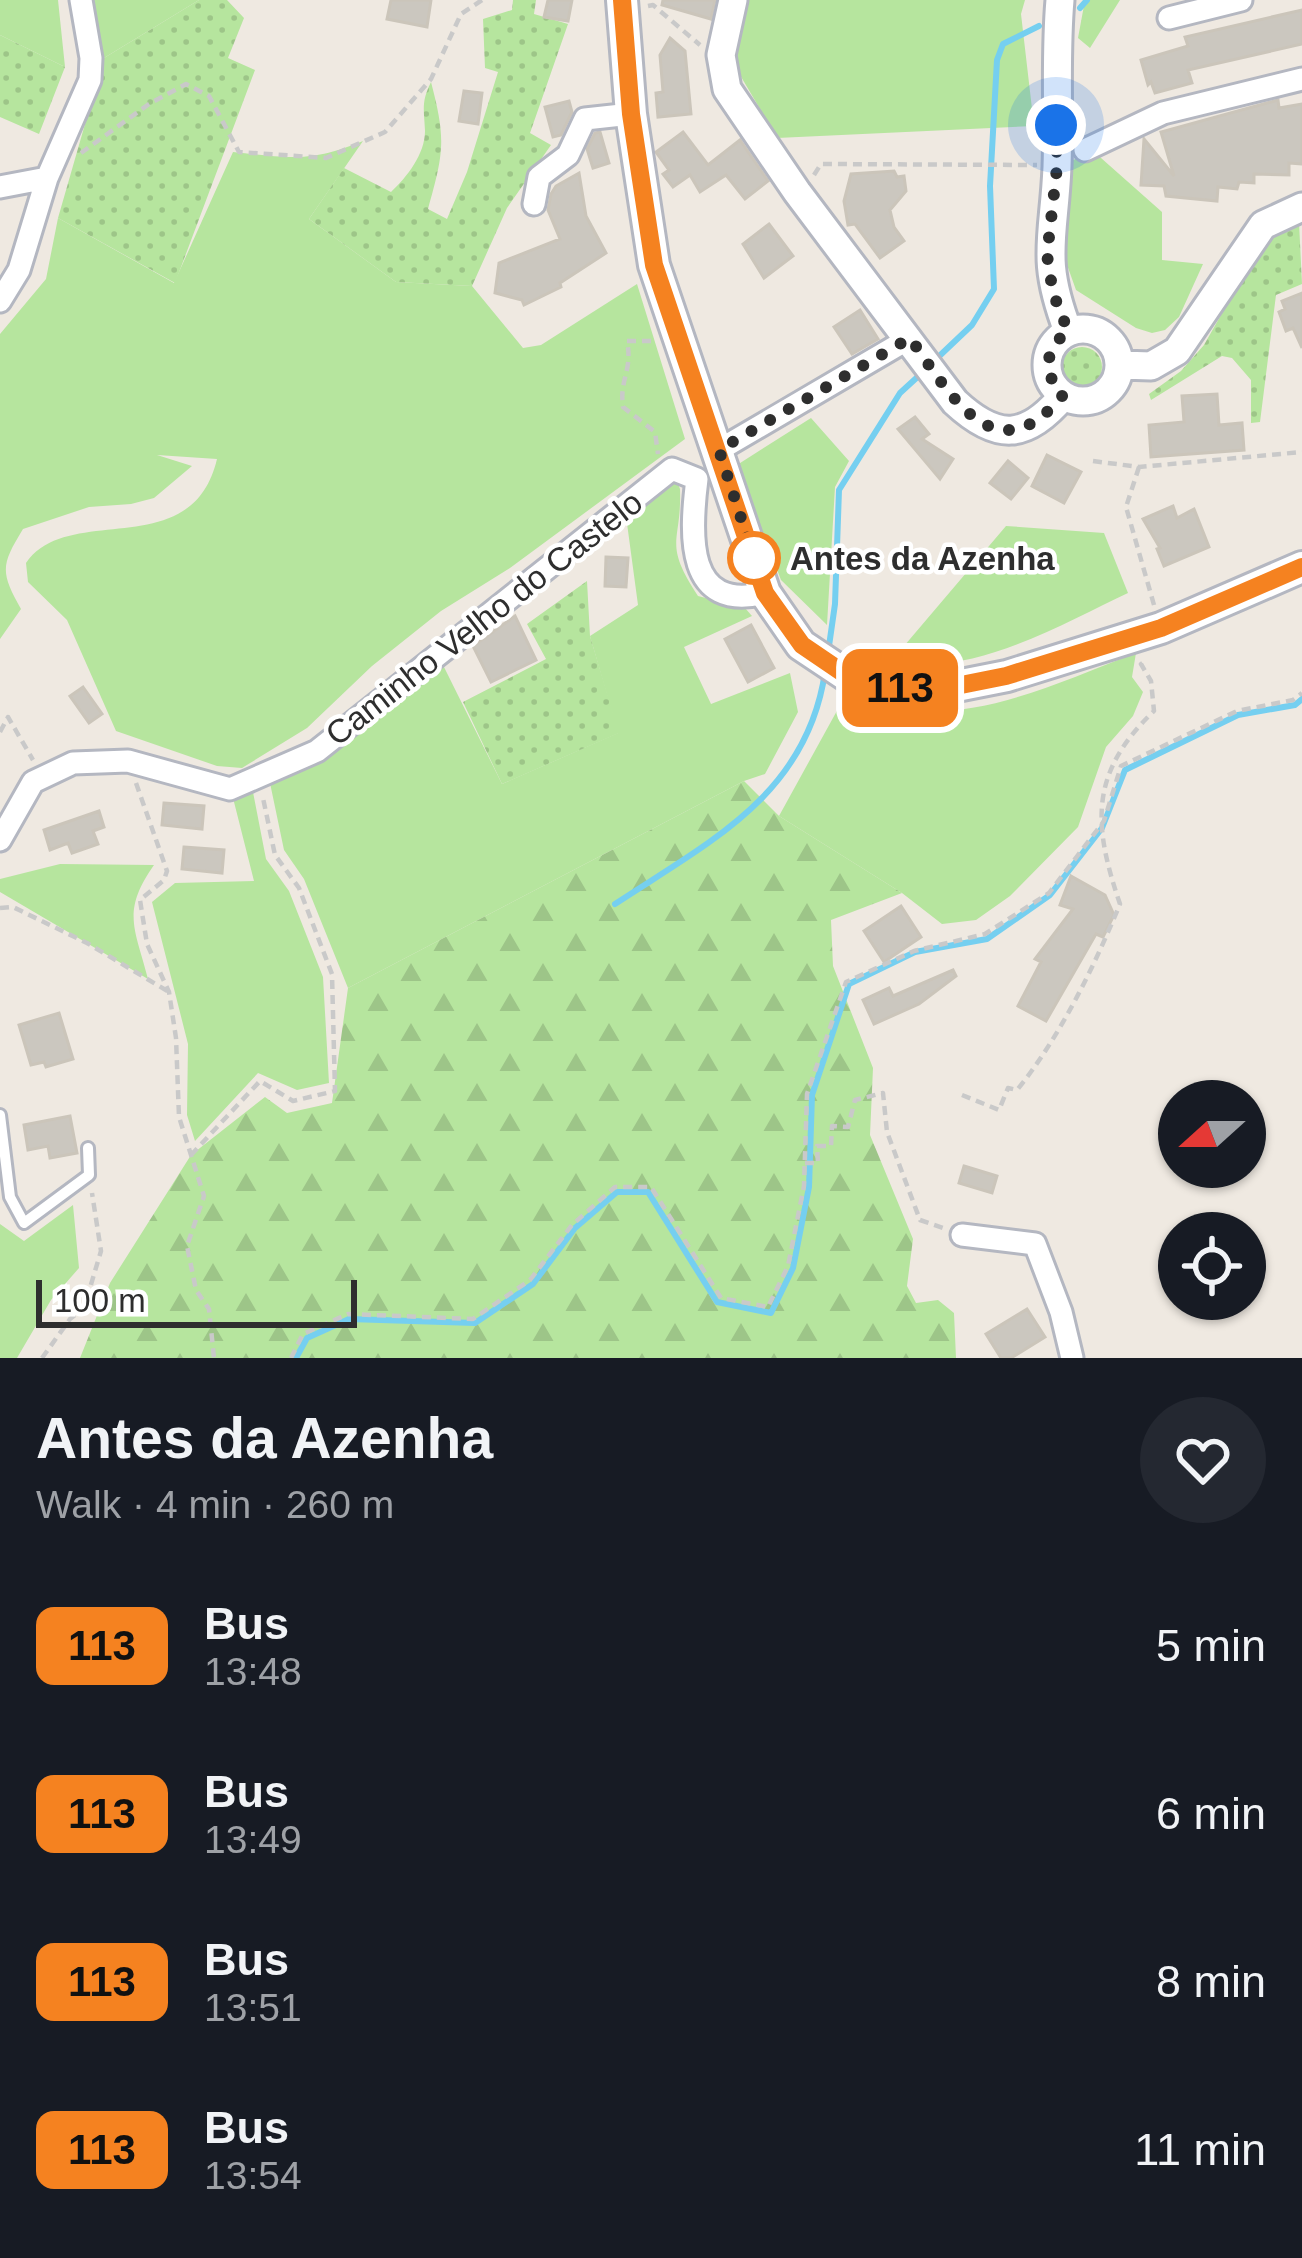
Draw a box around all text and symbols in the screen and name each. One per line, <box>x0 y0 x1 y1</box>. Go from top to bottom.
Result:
your location <box>1026 95 1086 155</box>
street label: Caminho Velho do Castelo <box>319 483 649 753</box>
marker: Antes da Azenha <box>729 533 779 583</box>
place label: Antes da Azenha <box>790 540 1055 577</box>
line badge: 113 <box>831 649 969 727</box>
text: 113 <box>866 664 934 711</box>
north arrow <box>1158 1080 1266 1188</box>
map controls <box>1158 1080 1266 1320</box>
button: locate <box>1158 1212 1266 1320</box>
scale bar <box>36 1274 357 1327</box>
text: 100 m <box>54 1282 146 1319</box>
button: heart <box>1140 1397 1266 1523</box>
text: Antes da Azenha <box>36 1406 493 1470</box>
text: Walk · 4 min · 260 m <box>36 1483 394 1526</box>
text: Bus <box>204 1598 289 1649</box>
text: 5 min <box>1156 1620 1266 1671</box>
text: 113 <box>68 1622 136 1669</box>
text: 13:48 <box>204 1650 302 1693</box>
text: Bus <box>204 1766 289 1817</box>
text: 6 min <box>1156 1788 1266 1839</box>
text: 113 <box>68 1790 136 1837</box>
text: 13:49 <box>204 1818 302 1861</box>
text: Bus <box>204 1934 289 1985</box>
text: 8 min <box>1156 1956 1266 2007</box>
text: 113 <box>68 1958 136 2005</box>
text: 13:51 <box>204 1986 302 2029</box>
text: Bus <box>204 2102 289 2153</box>
text: 11 min <box>1134 2124 1266 2175</box>
text: 113 <box>68 2126 136 2173</box>
text: 13:54 <box>204 2154 302 2197</box>

